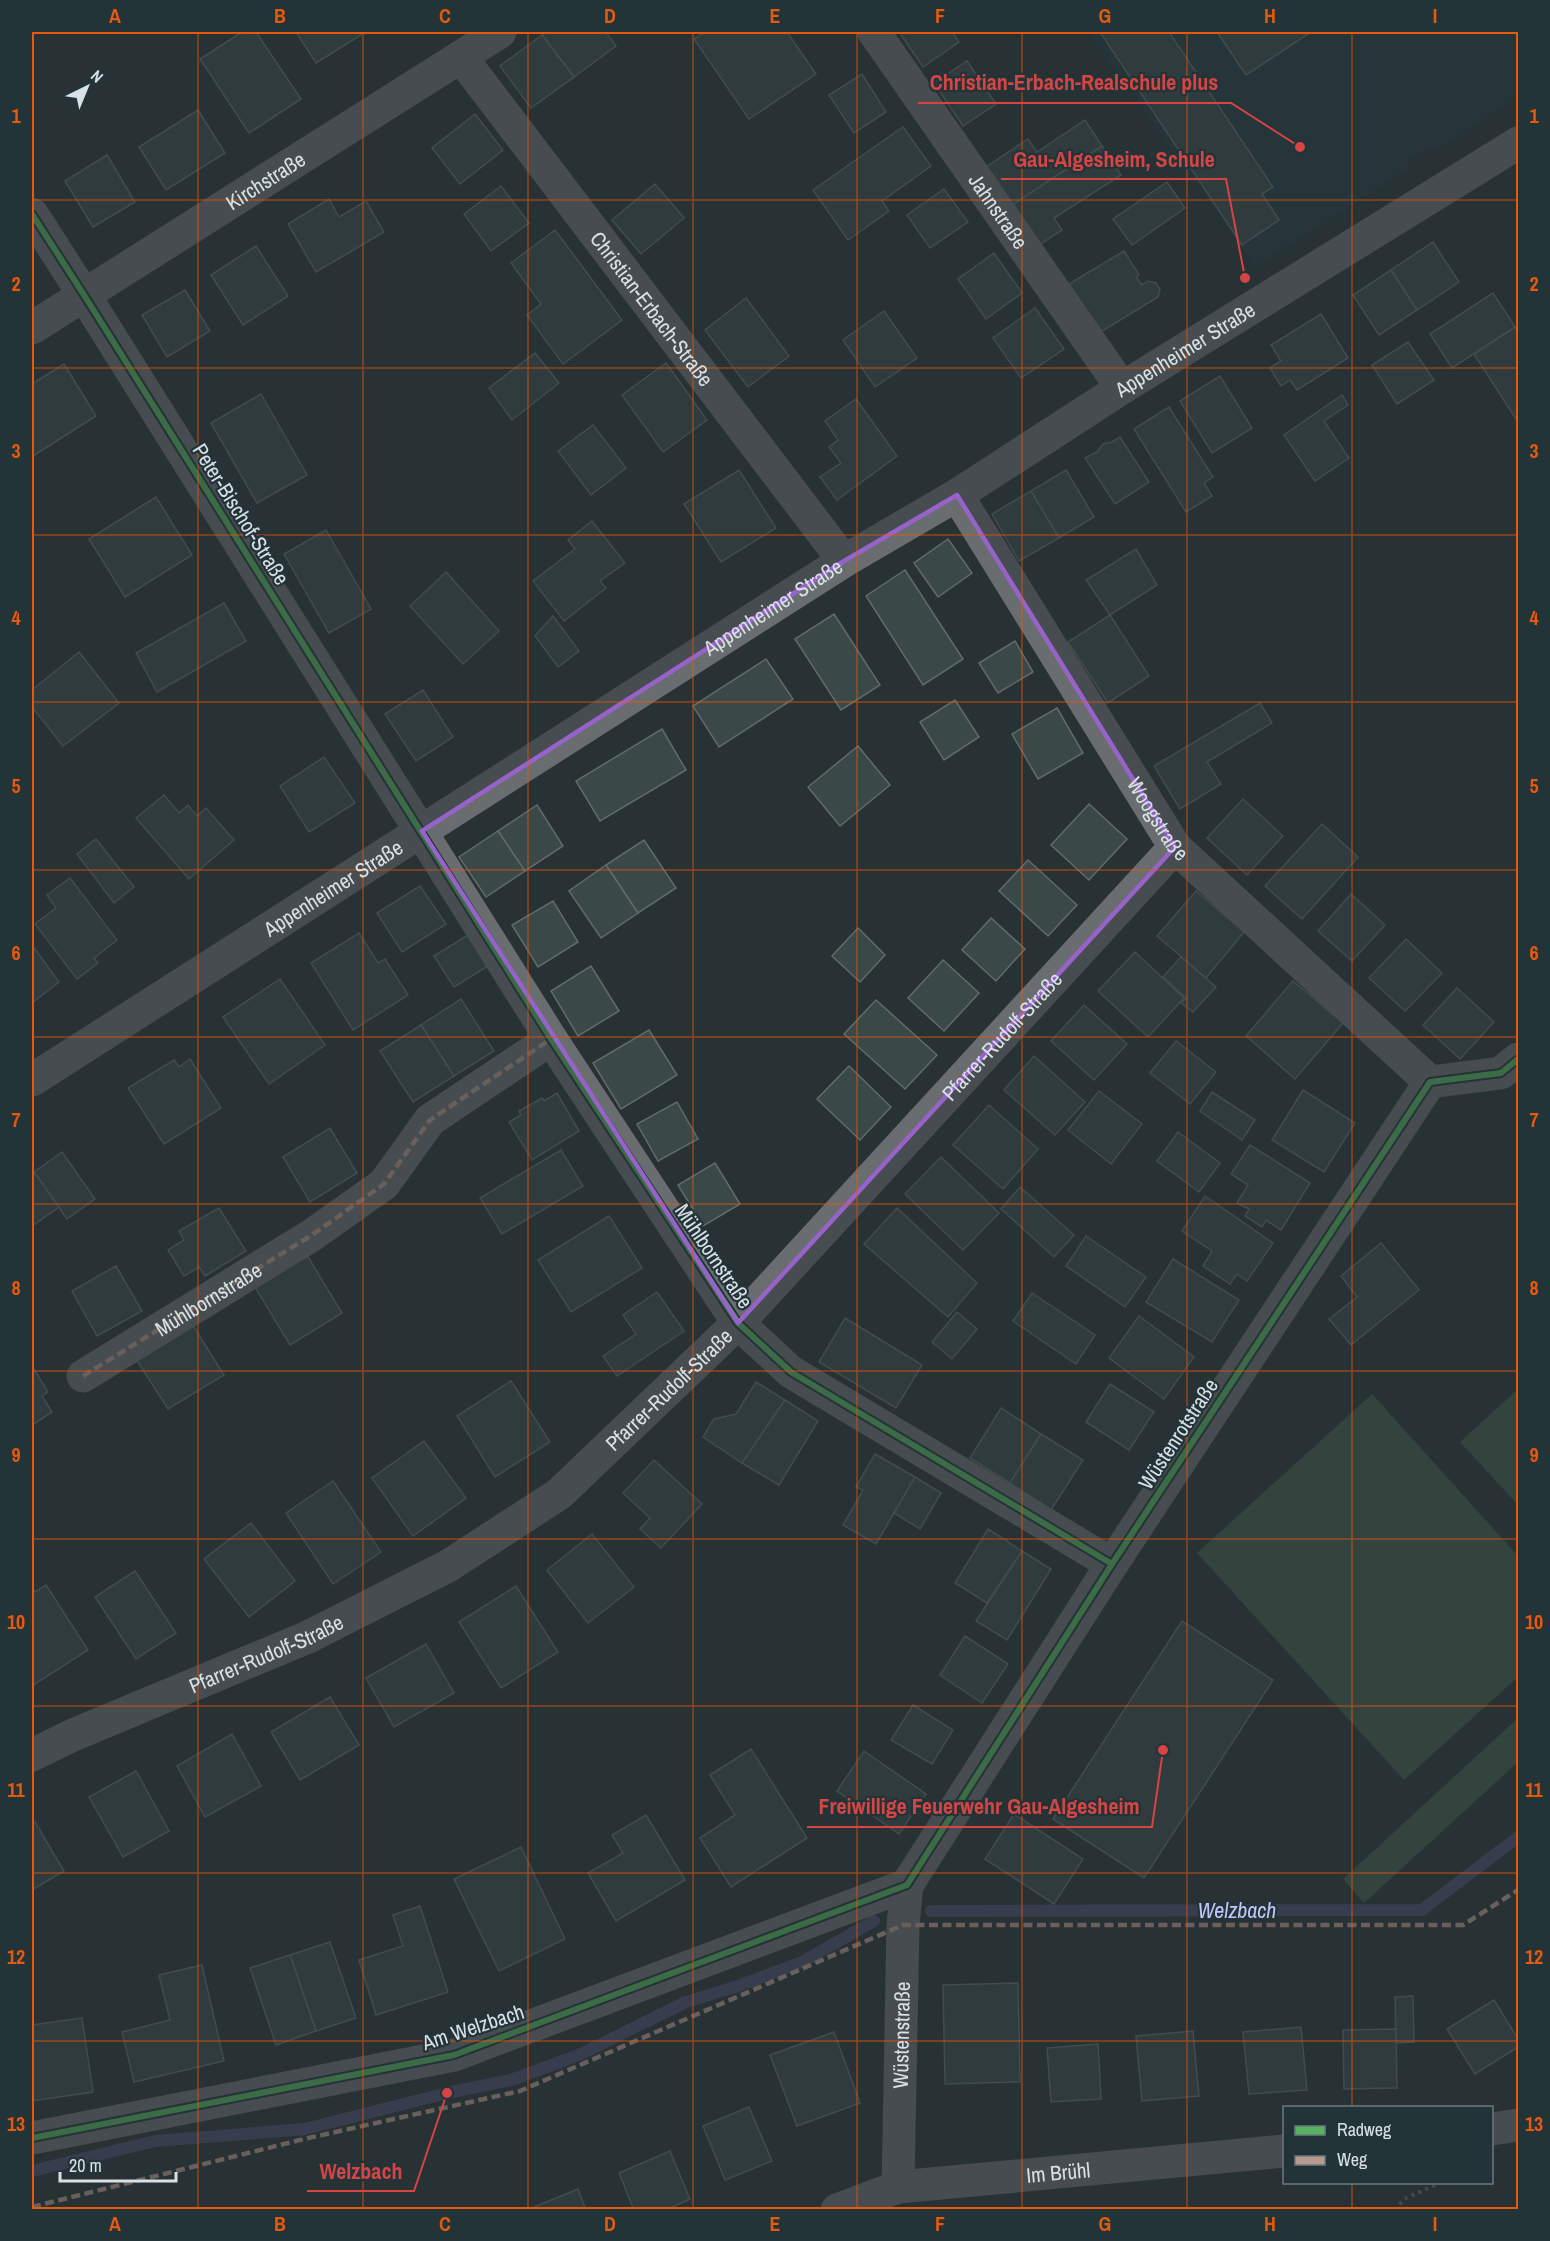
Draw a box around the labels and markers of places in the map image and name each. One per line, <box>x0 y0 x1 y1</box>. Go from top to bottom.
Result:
callout: Christian-Erbach-Realschule plus <box>918 63 1231 103</box>
callout: Gau-Algesheim, Schule <box>1001 139 1226 179</box>
callout: Freiwillige Feuerwehr Gau-Algesheim <box>807 1787 1152 1827</box>
callout: Welzbach <box>307 2151 414 2191</box>

